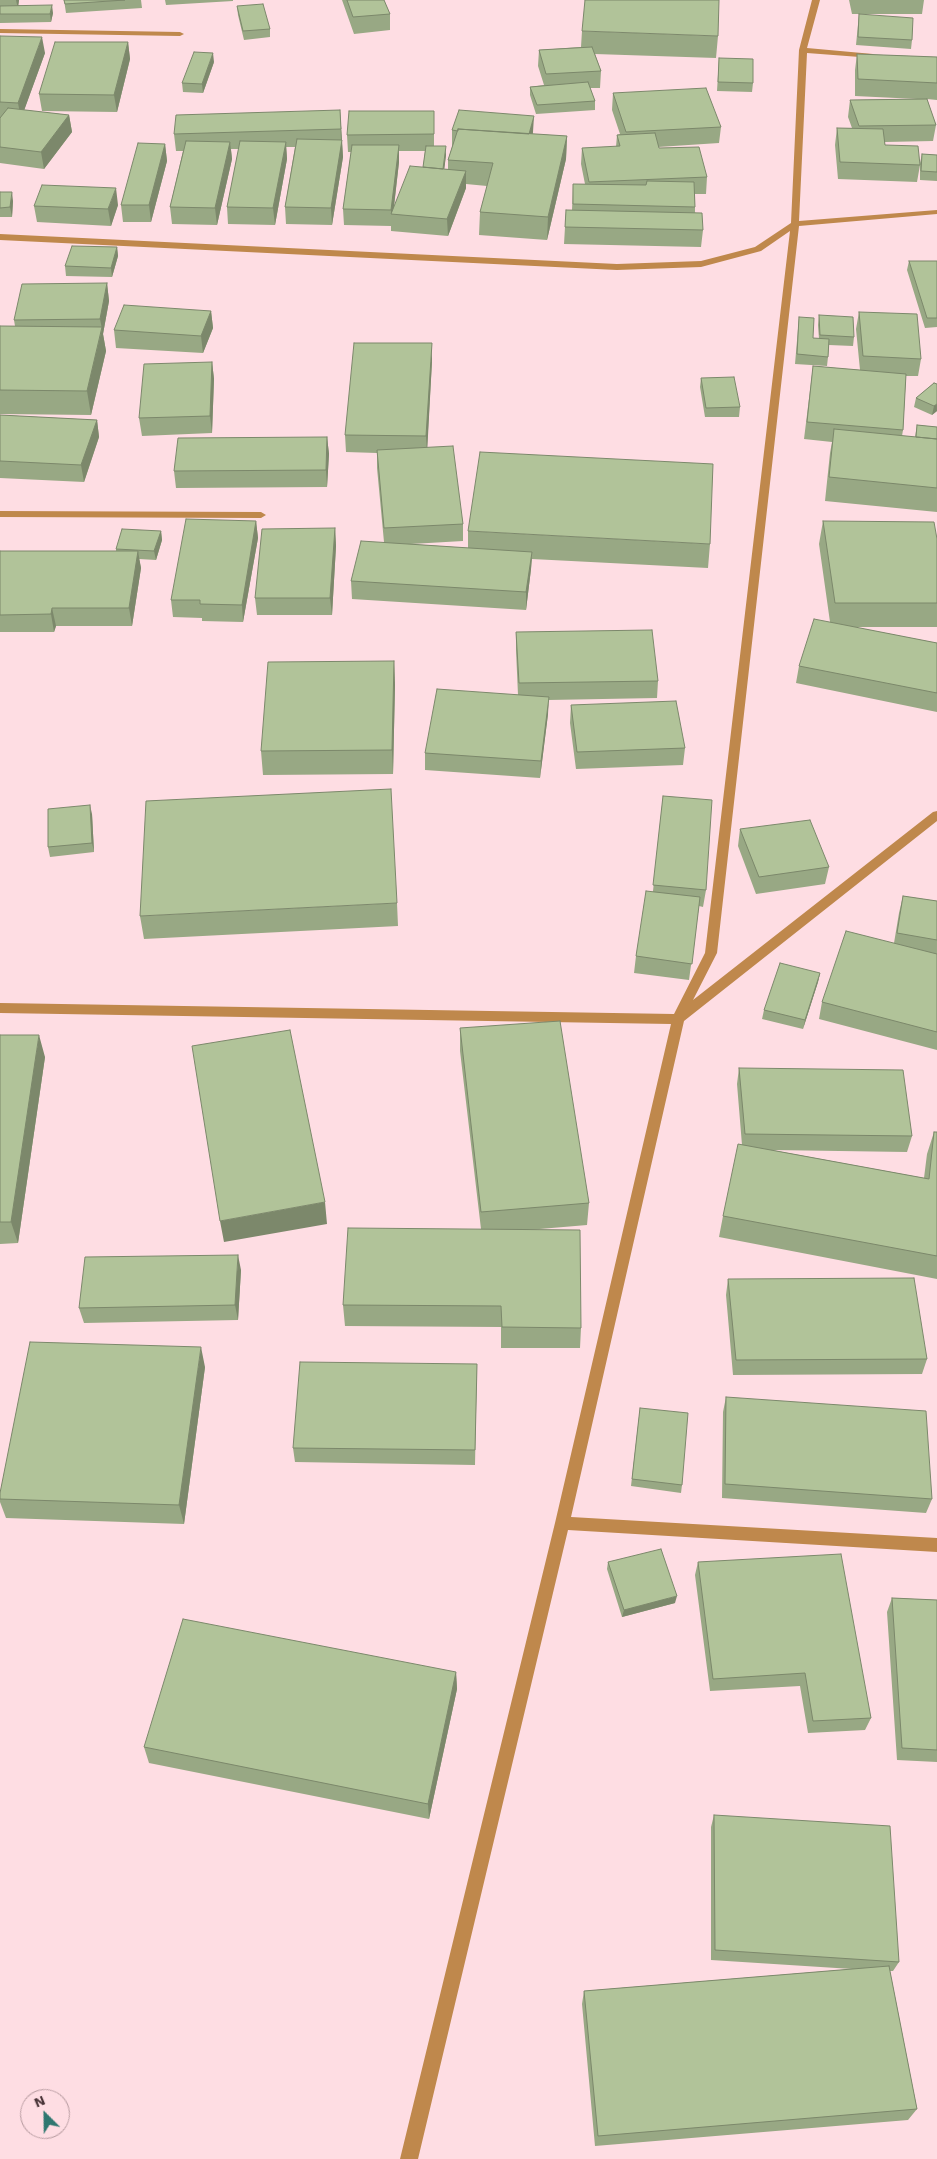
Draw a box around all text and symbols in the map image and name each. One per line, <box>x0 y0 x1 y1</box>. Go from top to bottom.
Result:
north arrow <box>20 2089 70 2139</box>
text: N <box>32 2092 47 2111</box>

